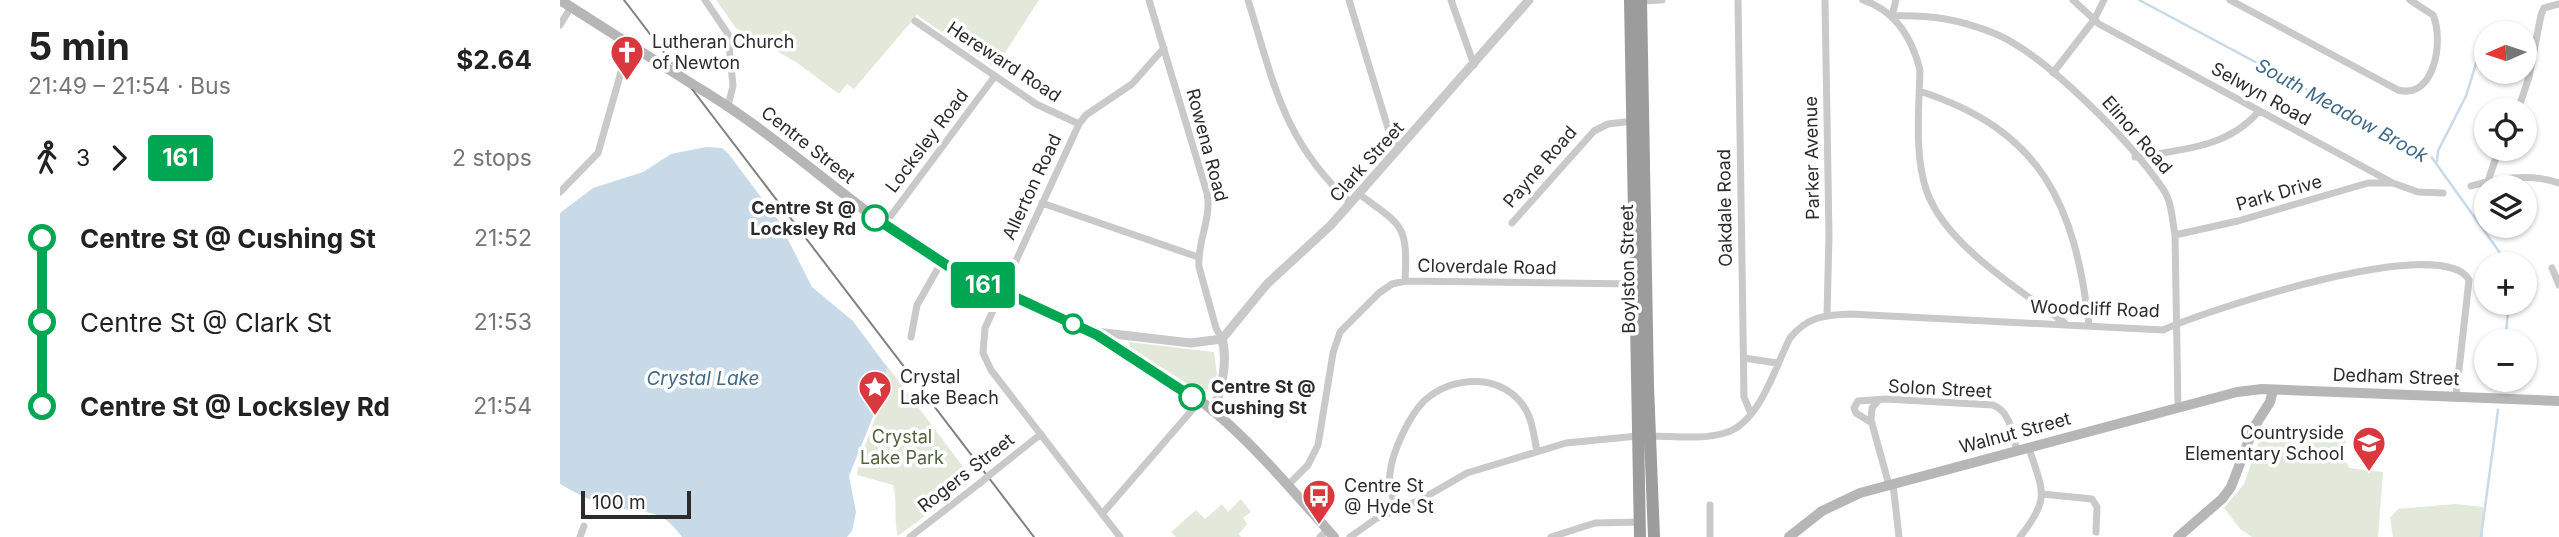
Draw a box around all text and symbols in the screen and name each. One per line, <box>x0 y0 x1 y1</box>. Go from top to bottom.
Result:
street label: Hereward Road <box>943 17 1065 106</box>
north arrow <box>2474 21 2538 84</box>
map controls <box>2474 21 2537 392</box>
text: 5 min <box>28 23 130 69</box>
place label: Lutheran Church of Newton <box>652 31 794 73</box>
church icon: Lutheran Church of Newton <box>608 33 646 82</box>
text: $2.64 <box>456 44 532 75</box>
water label: South Meadow Brook <box>2252 53 2432 168</box>
street label: Selwyn Road <box>2208 58 2315 130</box>
text: 21:49 – 21:54 · Bus <box>28 72 231 100</box>
street label: Locksley Road <box>881 85 972 196</box>
street label: Rowena Road <box>1182 86 1233 204</box>
street label: Elinor Road <box>2098 91 2177 178</box>
street label: Parker Avenue <box>1800 96 1823 220</box>
button: locate <box>2474 98 2537 161</box>
street label: Centre Street <box>757 102 859 188</box>
street label: Clark Street <box>1325 117 1408 206</box>
street label: Payne Road <box>1499 122 1581 212</box>
street label: Allerton Road <box>998 131 1065 243</box>
icon: walk <box>28 139 66 177</box>
icon: forward <box>100 139 138 177</box>
text: 161 <box>162 143 199 172</box>
text: 3 <box>76 144 90 172</box>
text: 2 stops <box>452 144 532 172</box>
street label: Oakdale Road <box>1713 149 1736 267</box>
street label: Park Drive <box>2234 170 2324 215</box>
button: layers <box>2474 175 2537 238</box>
place label: Centre St @ Locksley Rd <box>750 197 856 239</box>
street label: Boylston Street <box>1616 204 1639 334</box>
marker: Centre St @ Locksley Rd <box>862 205 888 231</box>
text: Centre St @ Cushing St <box>80 223 376 254</box>
text: 21:52 <box>474 224 532 252</box>
button: + <box>2474 252 2537 315</box>
street label: Cloverdale Road <box>1417 255 1557 278</box>
line badge: 161 <box>943 262 1023 308</box>
text: 161 <box>965 270 1001 299</box>
street label: Woodcliff Road <box>2030 296 2160 321</box>
text: Centre St @ Clark St <box>80 307 332 338</box>
text: 21:53 <box>474 308 532 336</box>
unlabelled marker <box>1063 314 1083 334</box>
button: − <box>2474 329 2537 392</box>
street label: Dedham Street <box>2332 364 2460 389</box>
place label: Crystal Lake Beach <box>900 366 999 408</box>
water label: Crystal Lake <box>646 367 760 390</box>
place icon: Crystal Lake Beach <box>856 368 894 417</box>
street label: Solon Street <box>1888 375 1993 402</box>
place label: Centre St @ Cushing St <box>1211 376 1316 418</box>
marker: Centre St @ Cushing St <box>1179 384 1205 410</box>
text: Centre St @ Locksley Rd <box>80 391 390 422</box>
text: 21:54 <box>473 392 532 420</box>
street label: Walnut Street <box>1957 408 2073 457</box>
place label: Countryside Elementary School <box>2185 422 2344 464</box>
school or university icon: Countryside Elementary School <box>2350 424 2388 473</box>
park label: Crystal Lake Park <box>860 426 944 468</box>
street label: Rogers Street <box>914 429 1018 517</box>
place label: Centre St @ Hyde St <box>1344 475 1434 517</box>
bus stop icon: Centre St @ Hyde St <box>1300 477 1338 526</box>
scale bar <box>581 488 691 520</box>
text: 100 m <box>592 491 646 514</box>

